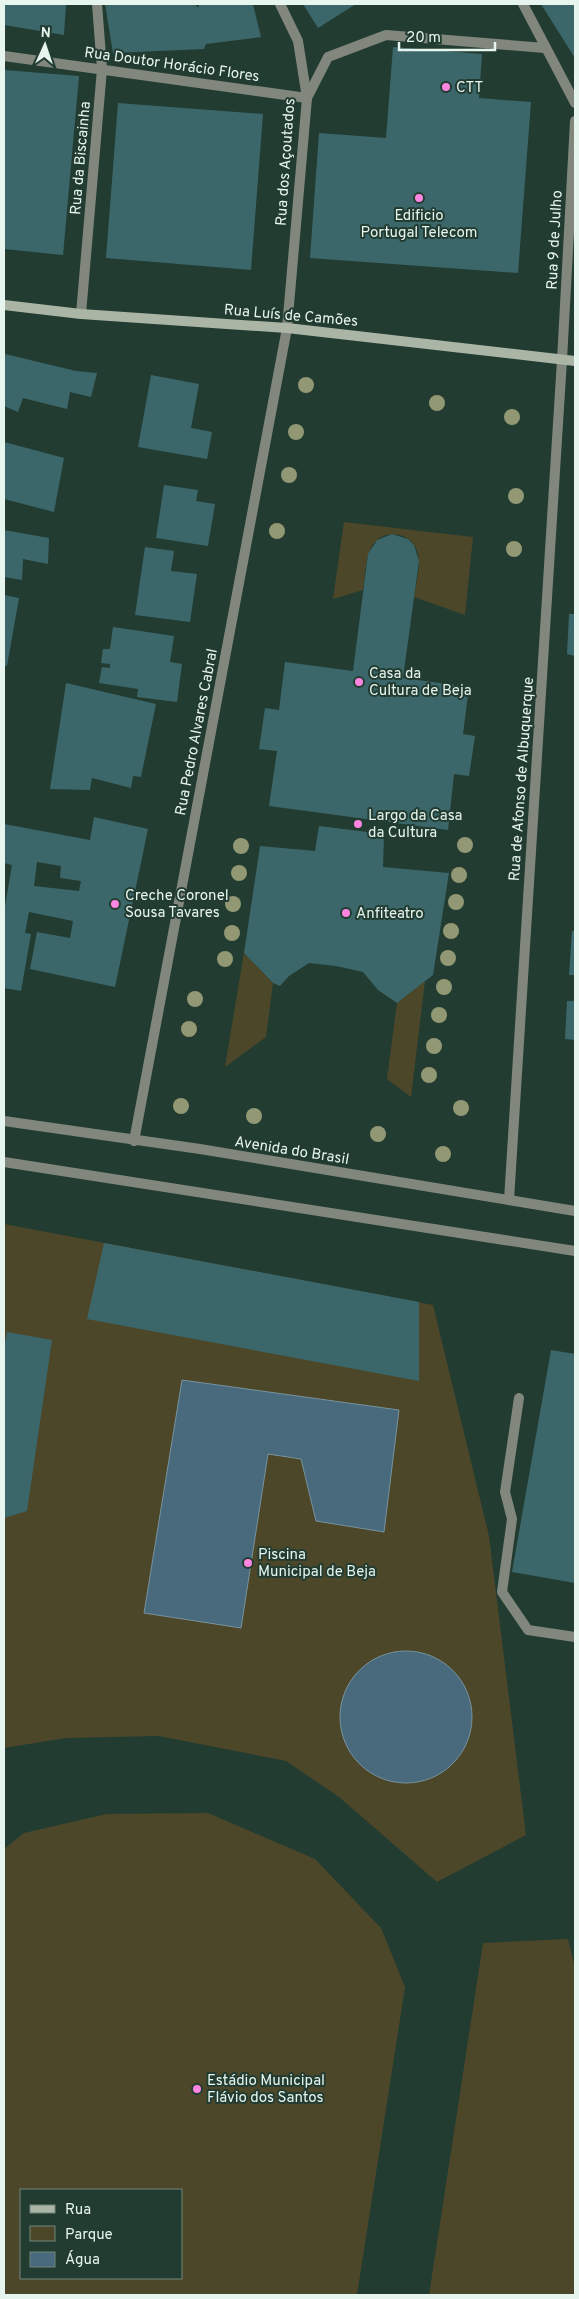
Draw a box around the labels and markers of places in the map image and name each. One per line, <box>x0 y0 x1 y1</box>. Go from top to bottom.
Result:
place label: CTT <box>456 79 483 98</box>
marker: CTT <box>440 81 452 93</box>
marker: Edificio Portugal Telecom <box>413 192 425 204</box>
place label: Edificio Portugal Telecom <box>360 207 478 243</box>
place label: Casa da Cultura de Beja <box>369 665 472 701</box>
marker: Casa da Cultura de Beja <box>353 676 365 688</box>
place label: Largo da Casa da Cultura <box>368 807 462 843</box>
marker: Largo da Casa da Cultura <box>352 818 364 830</box>
place label: Creche Coronel Sousa Tavares <box>125 887 229 923</box>
marker: Creche Coronel Sousa Tavares <box>109 898 121 910</box>
place label: Anfiteatro <box>356 905 424 924</box>
marker: Anfiteatro <box>340 907 352 919</box>
place label: Piscina Municipal de Beja <box>258 1546 376 1582</box>
marker: Piscina Municipal de Beja <box>242 1557 254 1569</box>
place label: Estádio Municipal Flávio dos Santos <box>207 2072 325 2108</box>
marker: Estádio Municipal Flávio dos Santos <box>191 2083 203 2095</box>

